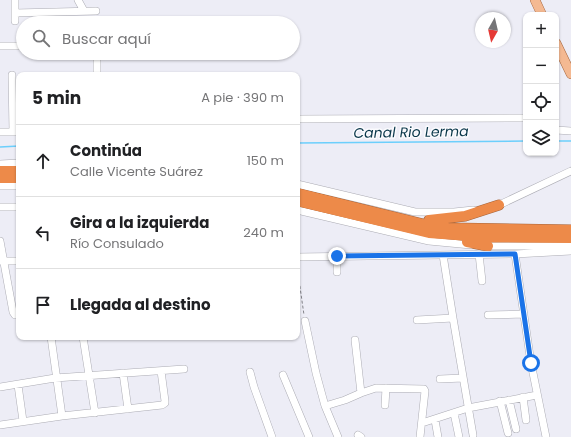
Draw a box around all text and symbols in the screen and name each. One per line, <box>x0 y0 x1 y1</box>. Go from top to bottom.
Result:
north arrow <box>475 12 511 48</box>
map controls <box>523 12 559 156</box>
button: + <box>523 12 559 48</box>
search box <box>16 16 300 60</box>
icon: search <box>30 27 52 49</box>
text: Buscar aquí <box>62 28 151 49</box>
button: − <box>523 48 559 84</box>
button: locate <box>523 84 559 120</box>
text: 5 min <box>32 86 81 110</box>
text: A pie · 390 m <box>201 88 284 107</box>
button: layers <box>523 120 559 156</box>
water label: Canal Rio Lerma <box>353 121 469 143</box>
text: Continúa <box>70 140 142 161</box>
icon: ahead <box>32 150 54 172</box>
text: 150 m <box>247 151 284 170</box>
text: Calle Vicente Suárez <box>70 162 203 181</box>
text: Gira a la izquierda <box>70 212 209 233</box>
icon: left <box>32 222 54 244</box>
text: 240 m <box>243 223 284 242</box>
text: Río Consulado <box>70 234 164 253</box>
route end <box>328 247 346 265</box>
icon: arrive <box>32 294 54 316</box>
text: Llegada al destino <box>70 294 211 315</box>
route start <box>522 354 540 372</box>

